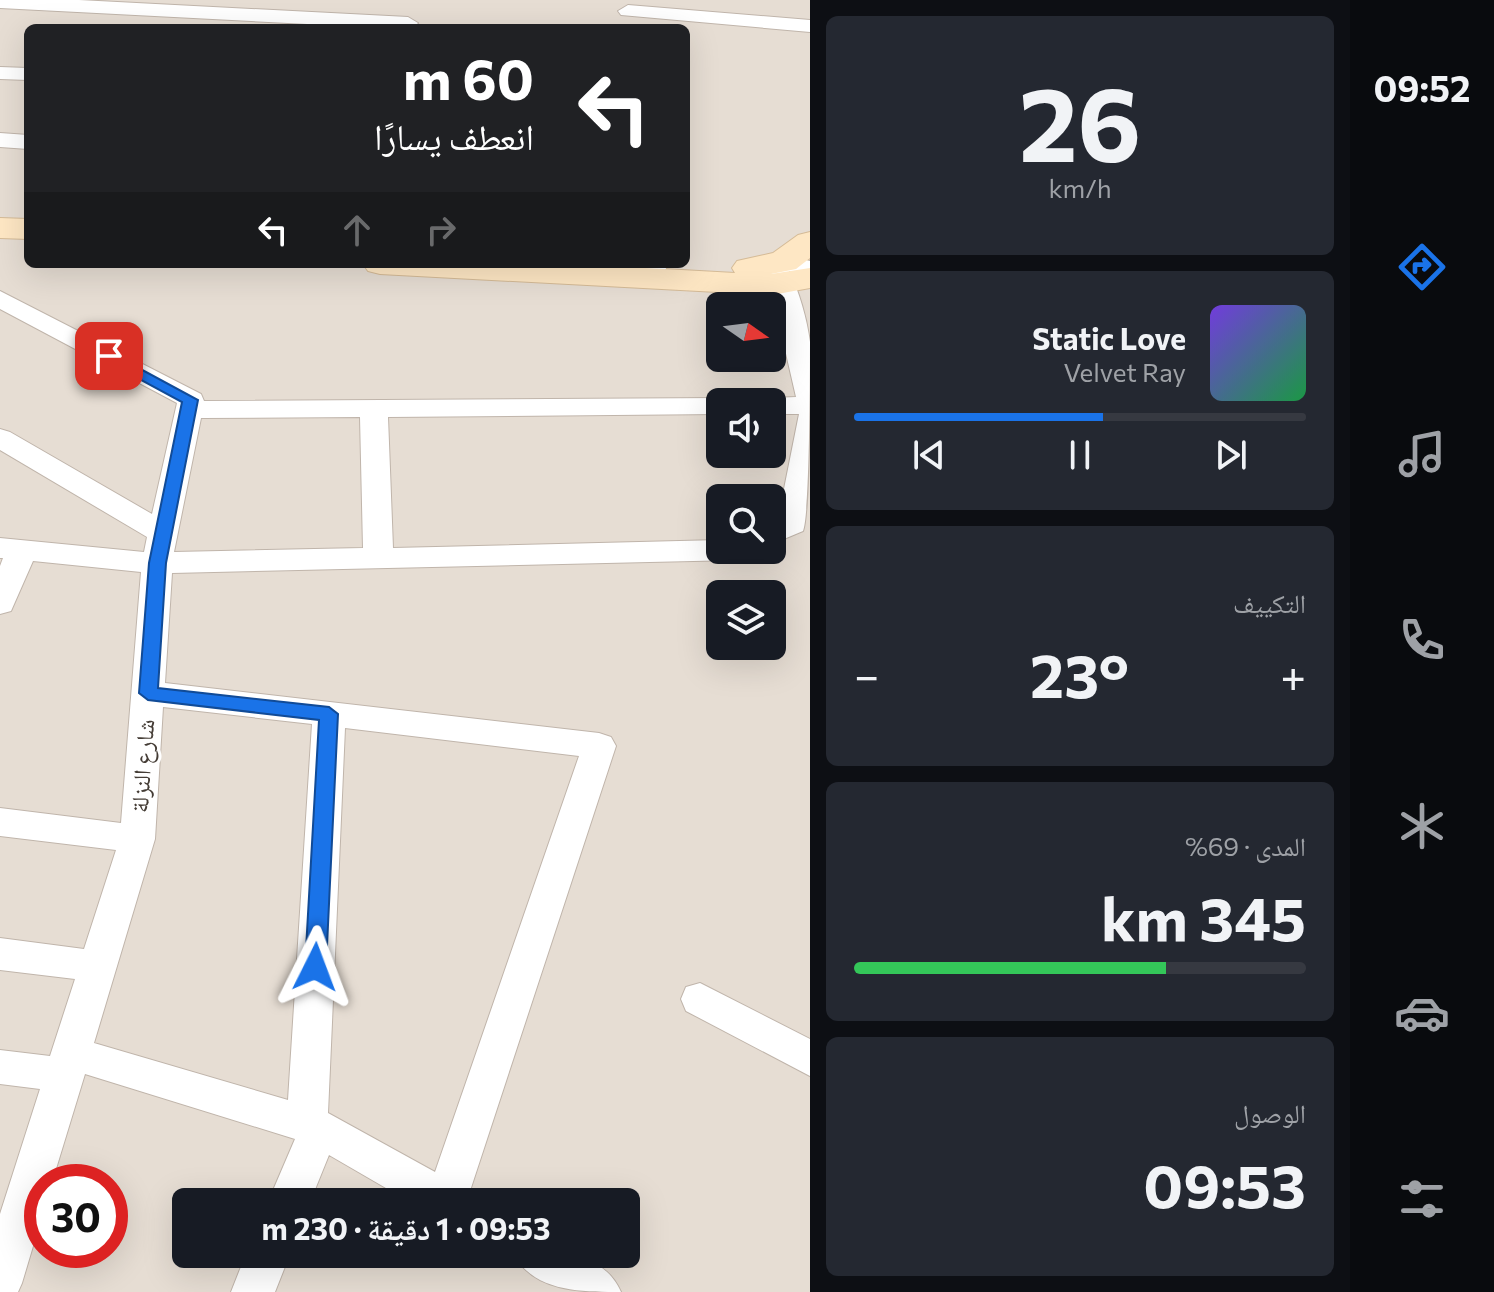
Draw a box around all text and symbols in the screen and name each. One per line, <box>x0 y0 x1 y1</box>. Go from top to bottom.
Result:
text: 60 m <box>403 43 534 112</box>
icon: left <box>562 56 666 160</box>
text: 26 <box>1019 56 1141 183</box>
text: 09:52 <box>1373 65 1471 109</box>
text: انعطف يسارًا <box>374 113 534 157</box>
text: km/h <box>1048 172 1112 203</box>
icon: left <box>251 208 295 252</box>
icon: ahead <box>335 208 379 252</box>
icon: right <box>419 208 463 252</box>
icon: directions <box>1394 239 1450 295</box>
north arrow <box>706 292 786 372</box>
map controls <box>706 292 786 660</box>
text: Static Love <box>1032 319 1186 356</box>
pin <box>75 322 143 390</box>
icon: arrive <box>87 334 131 378</box>
text: Velvet Ray <box>1064 356 1186 387</box>
button: sound <box>706 388 786 468</box>
icon: music <box>1394 426 1450 482</box>
icon: previous <box>907 433 951 477</box>
icon: pause <box>1058 433 1102 477</box>
icon: next <box>1209 433 1253 477</box>
button: search <box>706 484 786 564</box>
button: layers <box>706 580 786 660</box>
text: التكييف <box>1233 587 1306 618</box>
icon: phone <box>1394 612 1450 668</box>
text: 23° <box>1030 637 1129 710</box>
text: − <box>854 647 879 701</box>
text: + <box>1280 647 1306 701</box>
street label: شارع النزلة <box>124 718 161 814</box>
icon: climate <box>1394 798 1450 854</box>
text: المدى · 69% <box>1185 830 1306 861</box>
text: 345 km <box>1101 880 1306 953</box>
position arrow <box>273 925 357 1009</box>
icon: car <box>1394 985 1450 1041</box>
text: الوصول <box>1234 1097 1306 1128</box>
text: 09:53 <box>1143 1147 1306 1220</box>
speed limit sign: 30 <box>24 1164 128 1268</box>
icon: filters <box>1394 1171 1450 1227</box>
text: 09:53 · 1 دقيقة · 230 m <box>262 1209 550 1246</box>

